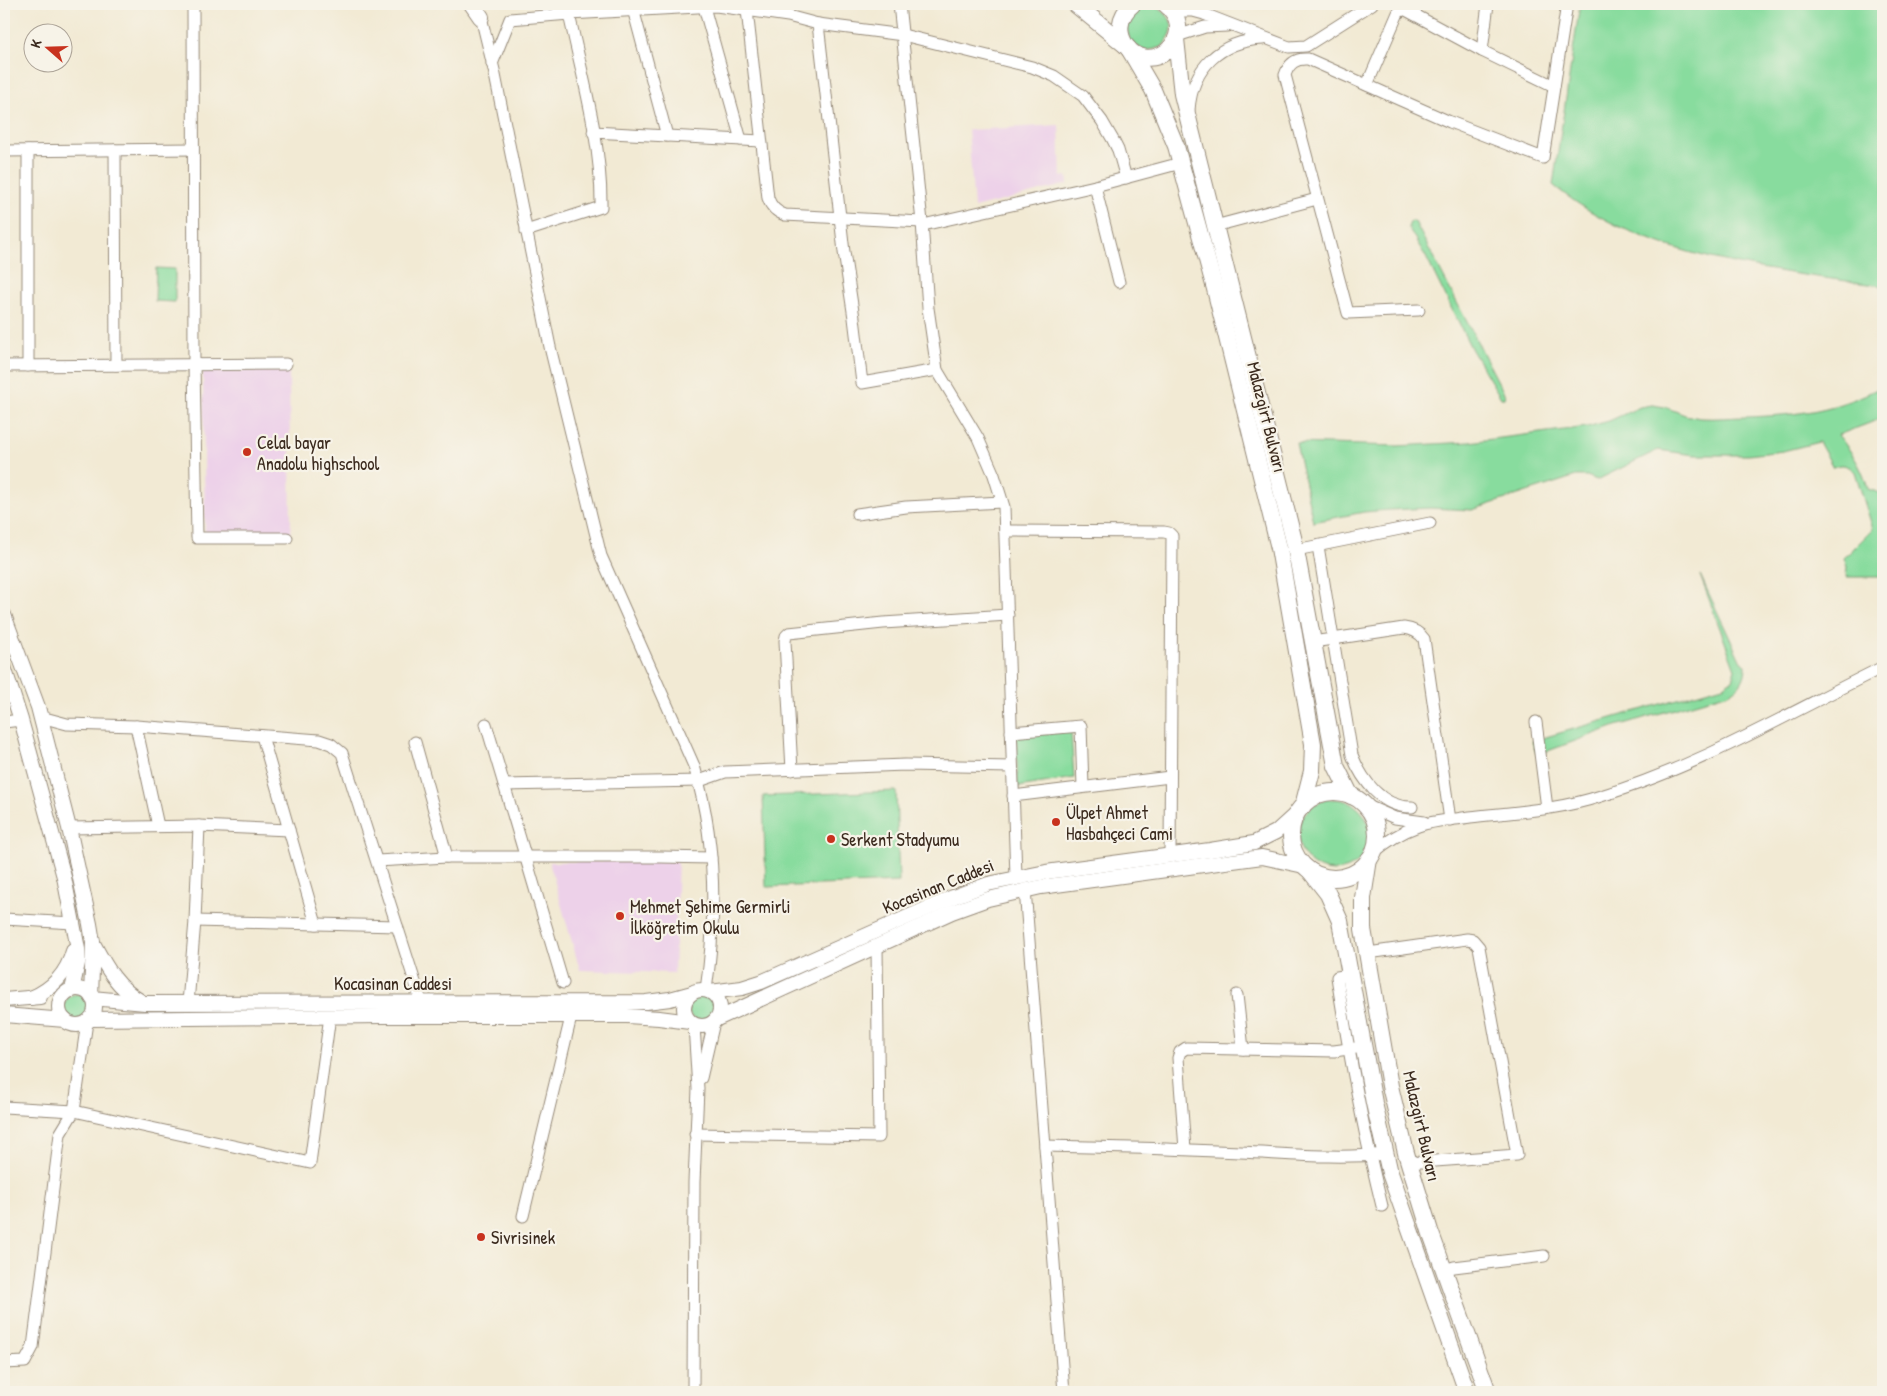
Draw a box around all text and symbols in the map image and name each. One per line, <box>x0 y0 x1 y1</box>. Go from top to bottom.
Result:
north arrow <box>22 22 72 72</box>
text: K <box>25 36 46 50</box>
street label: Malazgirt Bulvarı <box>1241 359 1293 475</box>
place label: Celal bayar Anadolu highschool <box>257 430 380 476</box>
marker: Celal bayar Anadolu highschool <box>241 446 253 458</box>
place label: Ülpet Ahmet Hasbahçeci Cami <box>1066 800 1173 846</box>
marker: Ülpet Ahmet Hasbahçeci Cami <box>1050 816 1062 828</box>
place label: Serkent Stadyumu <box>841 827 959 852</box>
marker: Serkent Stadyumu <box>825 833 837 845</box>
street label: Kocasinan Caddesi <box>879 852 997 920</box>
place label: Mehmet Şehime Germirli İlköğretim Okulu <box>630 894 791 940</box>
marker: Mehmet Şehime Germirli İlköğretim Okulu <box>614 910 626 922</box>
street label: Kocasinan Caddesi <box>334 971 452 996</box>
street label: Malazgirt Bulvarı <box>1397 1068 1447 1184</box>
place label: Sivrisinek <box>491 1225 556 1250</box>
marker: Sivrisinek <box>475 1231 487 1243</box>

